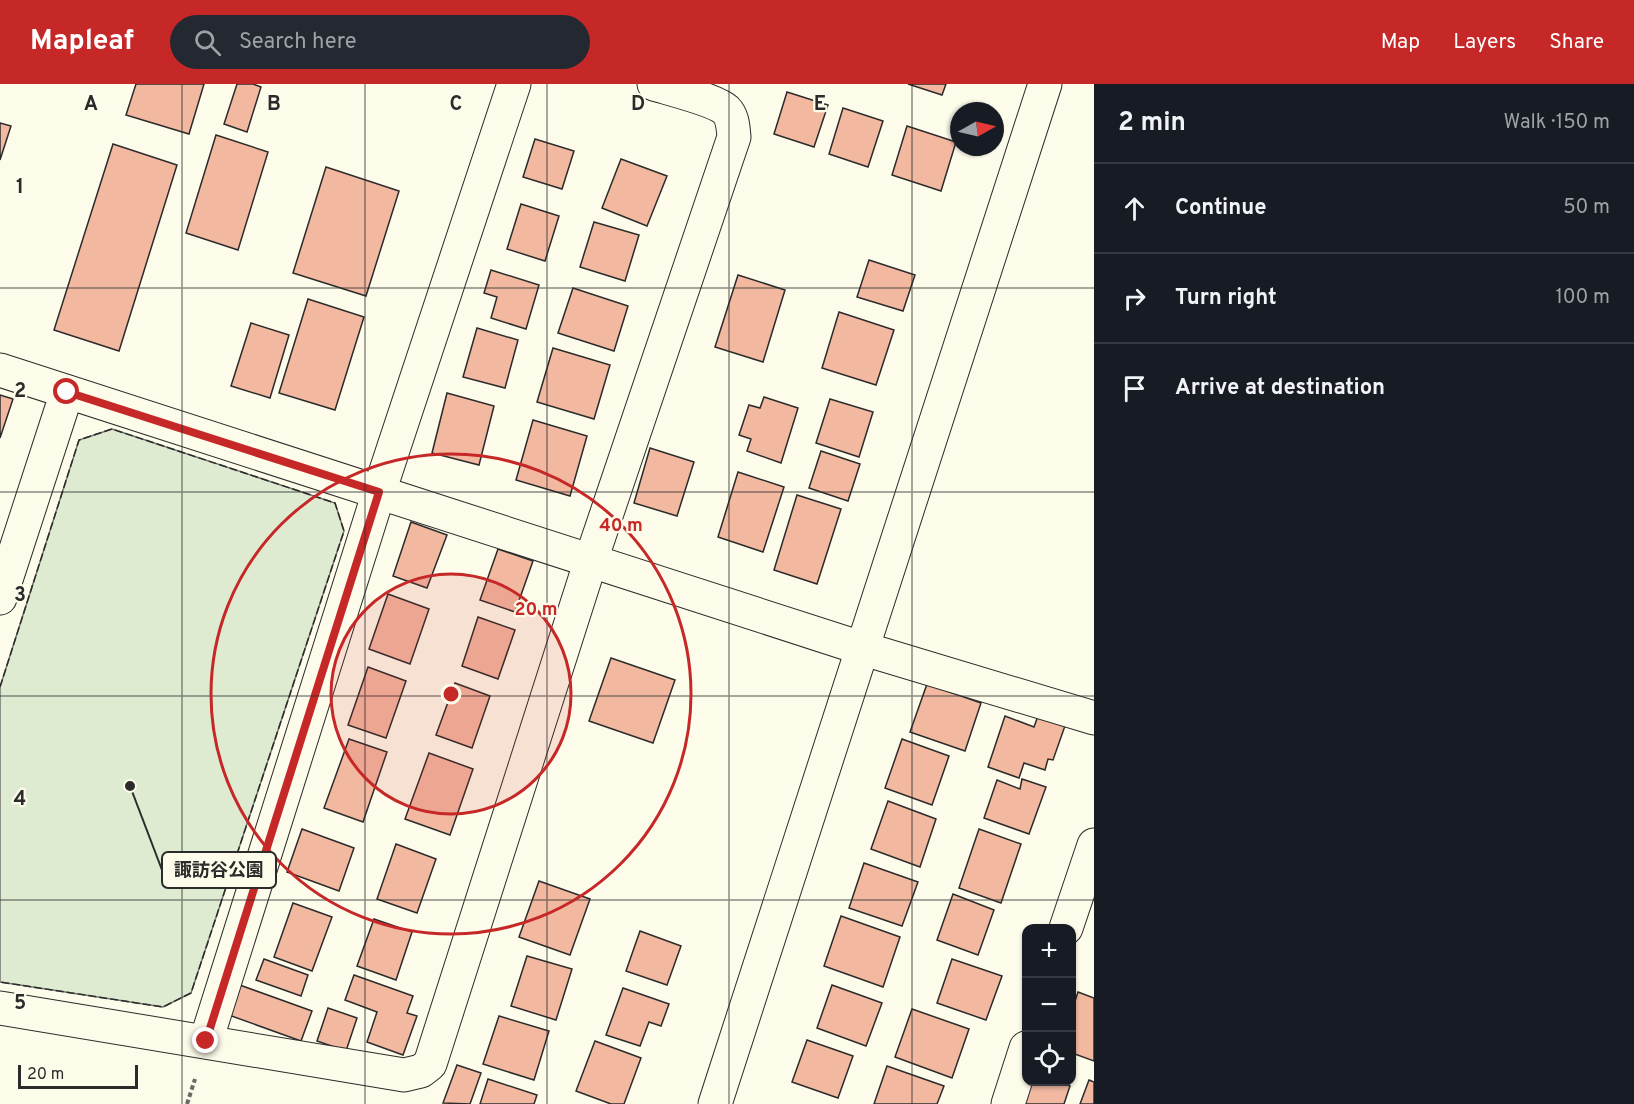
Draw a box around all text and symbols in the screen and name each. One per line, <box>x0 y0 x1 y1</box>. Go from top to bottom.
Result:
search box <box>170 15 590 69</box>
text: Mapleaf <box>30 24 134 60</box>
icon: search <box>191 26 224 59</box>
text: Search here <box>239 29 357 56</box>
text: Map <box>1381 29 1420 56</box>
text: Layers <box>1453 29 1516 56</box>
text: Share <box>1549 29 1604 56</box>
text: A <box>84 92 98 118</box>
text: B <box>267 92 281 118</box>
text: C <box>450 92 462 118</box>
text: D <box>631 92 645 118</box>
text: E <box>814 92 826 118</box>
north arrow <box>950 102 1004 156</box>
text: 2 min <box>1118 107 1186 140</box>
text: Walk · 150 m <box>1504 110 1610 136</box>
text: 1 <box>16 175 24 201</box>
icon: ahead <box>1118 192 1151 225</box>
text: Continue <box>1175 195 1266 222</box>
text: 50 m <box>1563 195 1610 221</box>
icon: right <box>1118 282 1151 315</box>
text: Turn right <box>1175 285 1277 312</box>
text: 100 m <box>1555 285 1610 311</box>
icon: arrive <box>1118 372 1151 405</box>
text: Arrive at destination <box>1175 375 1385 402</box>
route start <box>53 378 79 404</box>
text: 2 <box>14 379 26 405</box>
text: 40 m <box>599 515 643 538</box>
text: 3 <box>14 583 26 609</box>
text: 20 m <box>514 599 558 622</box>
centre of rings <box>441 684 461 704</box>
text: 4 <box>14 787 26 813</box>
callout: 諏訪谷公園 <box>162 852 276 888</box>
text: 諏訪谷公園 <box>174 860 264 883</box>
map controls <box>1022 924 1076 1086</box>
button: + <box>1022 924 1076 978</box>
button: − <box>1022 978 1076 1032</box>
text: 5 <box>14 991 26 1017</box>
route end <box>192 1027 218 1053</box>
button: locate <box>1022 1032 1076 1086</box>
scale bar <box>18 1062 138 1090</box>
text: 20 m <box>27 1065 64 1085</box>

